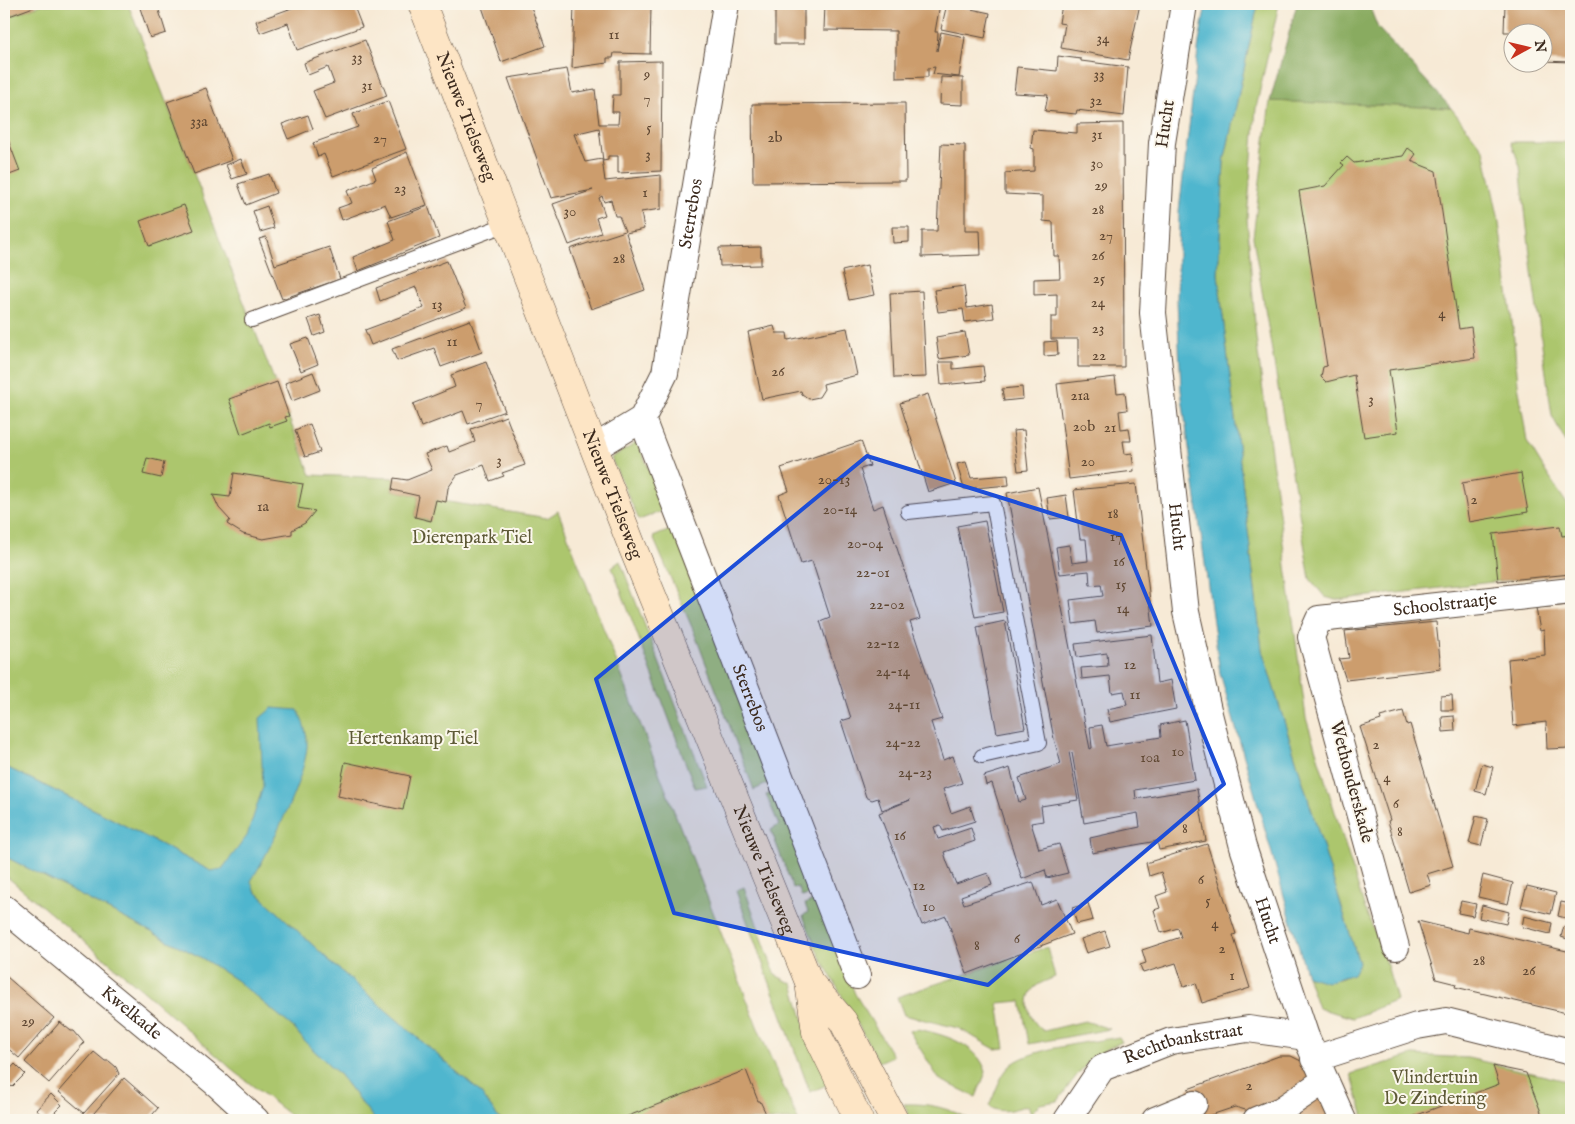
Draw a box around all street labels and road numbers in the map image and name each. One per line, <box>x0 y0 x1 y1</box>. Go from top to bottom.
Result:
street label: Nieuwe Tielseweg <box>430 49 501 185</box>
street label: Hucht <box>1151 99 1181 149</box>
street label: Sterrebos <box>674 177 708 250</box>
street label: Nieuwe Tielseweg <box>576 426 648 563</box>
street label: Hucht <box>1163 502 1191 552</box>
street label: Schoolstraatje <box>1392 588 1498 622</box>
street label: Sterrebos <box>726 661 773 735</box>
street label: Wethouderskade <box>1324 719 1378 845</box>
street label: Nieuwe Tielseweg <box>727 802 800 938</box>
street label: Hucht <box>1249 894 1286 947</box>
street label: Kwelkade <box>96 981 167 1045</box>
street label: Rechtbankstraat <box>1120 1018 1245 1070</box>

